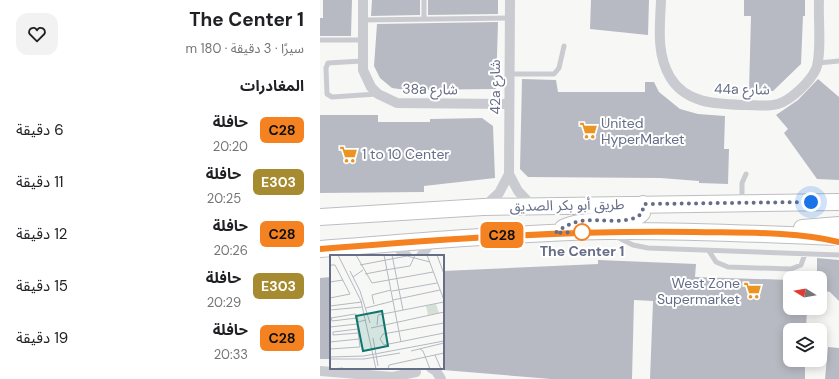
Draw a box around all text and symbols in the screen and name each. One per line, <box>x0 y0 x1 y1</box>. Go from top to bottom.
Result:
text: The Center 1 <box>189 7 304 32</box>
button: heart <box>16 13 58 55</box>
text: سيرًا · 3 دقيقة · 180 m <box>185 40 304 57</box>
street label: 42a شارع <box>486 59 506 115</box>
text: المغادرات <box>240 76 304 96</box>
street label: 38a شارع <box>402 80 458 100</box>
street label: 44a شارع <box>714 80 770 100</box>
text: حافلة <box>213 112 248 132</box>
place label: United HyperMarket <box>601 114 685 148</box>
text: 6 دقيقة <box>16 120 64 140</box>
text: C28 <box>268 121 296 139</box>
supermarket icon: United HyperMarket <box>578 121 598 141</box>
text: 20:20 <box>213 138 248 155</box>
supermarket icon: 1 to 10 Center <box>339 144 359 164</box>
place label: 1 to 10 Center <box>362 145 450 163</box>
text: حافلة <box>206 164 241 184</box>
text: 11 دقيقة <box>16 172 64 192</box>
text: E303 <box>261 173 296 191</box>
text: 20:25 <box>207 190 241 207</box>
your location <box>801 192 821 212</box>
street label: طريق أبو بكر الصديق <box>510 195 624 216</box>
text: حافلة <box>213 216 248 236</box>
line badge: C28 <box>479 222 525 248</box>
marker: The Center 1 <box>573 223 591 241</box>
text: 12 دقيقة <box>16 224 68 244</box>
text: C28 <box>268 225 296 243</box>
text: C28 <box>488 226 516 244</box>
text: 20:26 <box>213 242 248 259</box>
place label: The Center 1 <box>540 242 624 260</box>
inset map <box>330 255 444 369</box>
text: حافلة <box>206 268 241 288</box>
north arrow <box>783 271 827 315</box>
map controls <box>783 271 827 367</box>
place label: West Zone Supermarket <box>657 274 740 308</box>
text: 15 دقيقة <box>16 276 68 296</box>
text: E303 <box>261 277 296 295</box>
supermarket icon: West Zone Supermarket <box>743 281 763 301</box>
text: 20:29 <box>207 294 241 311</box>
text: حافلة <box>213 320 248 340</box>
button: layers <box>783 323 827 367</box>
text: 19 دقيقة <box>16 328 68 348</box>
text: C28 <box>268 329 296 347</box>
text: 20:33 <box>214 346 248 363</box>

